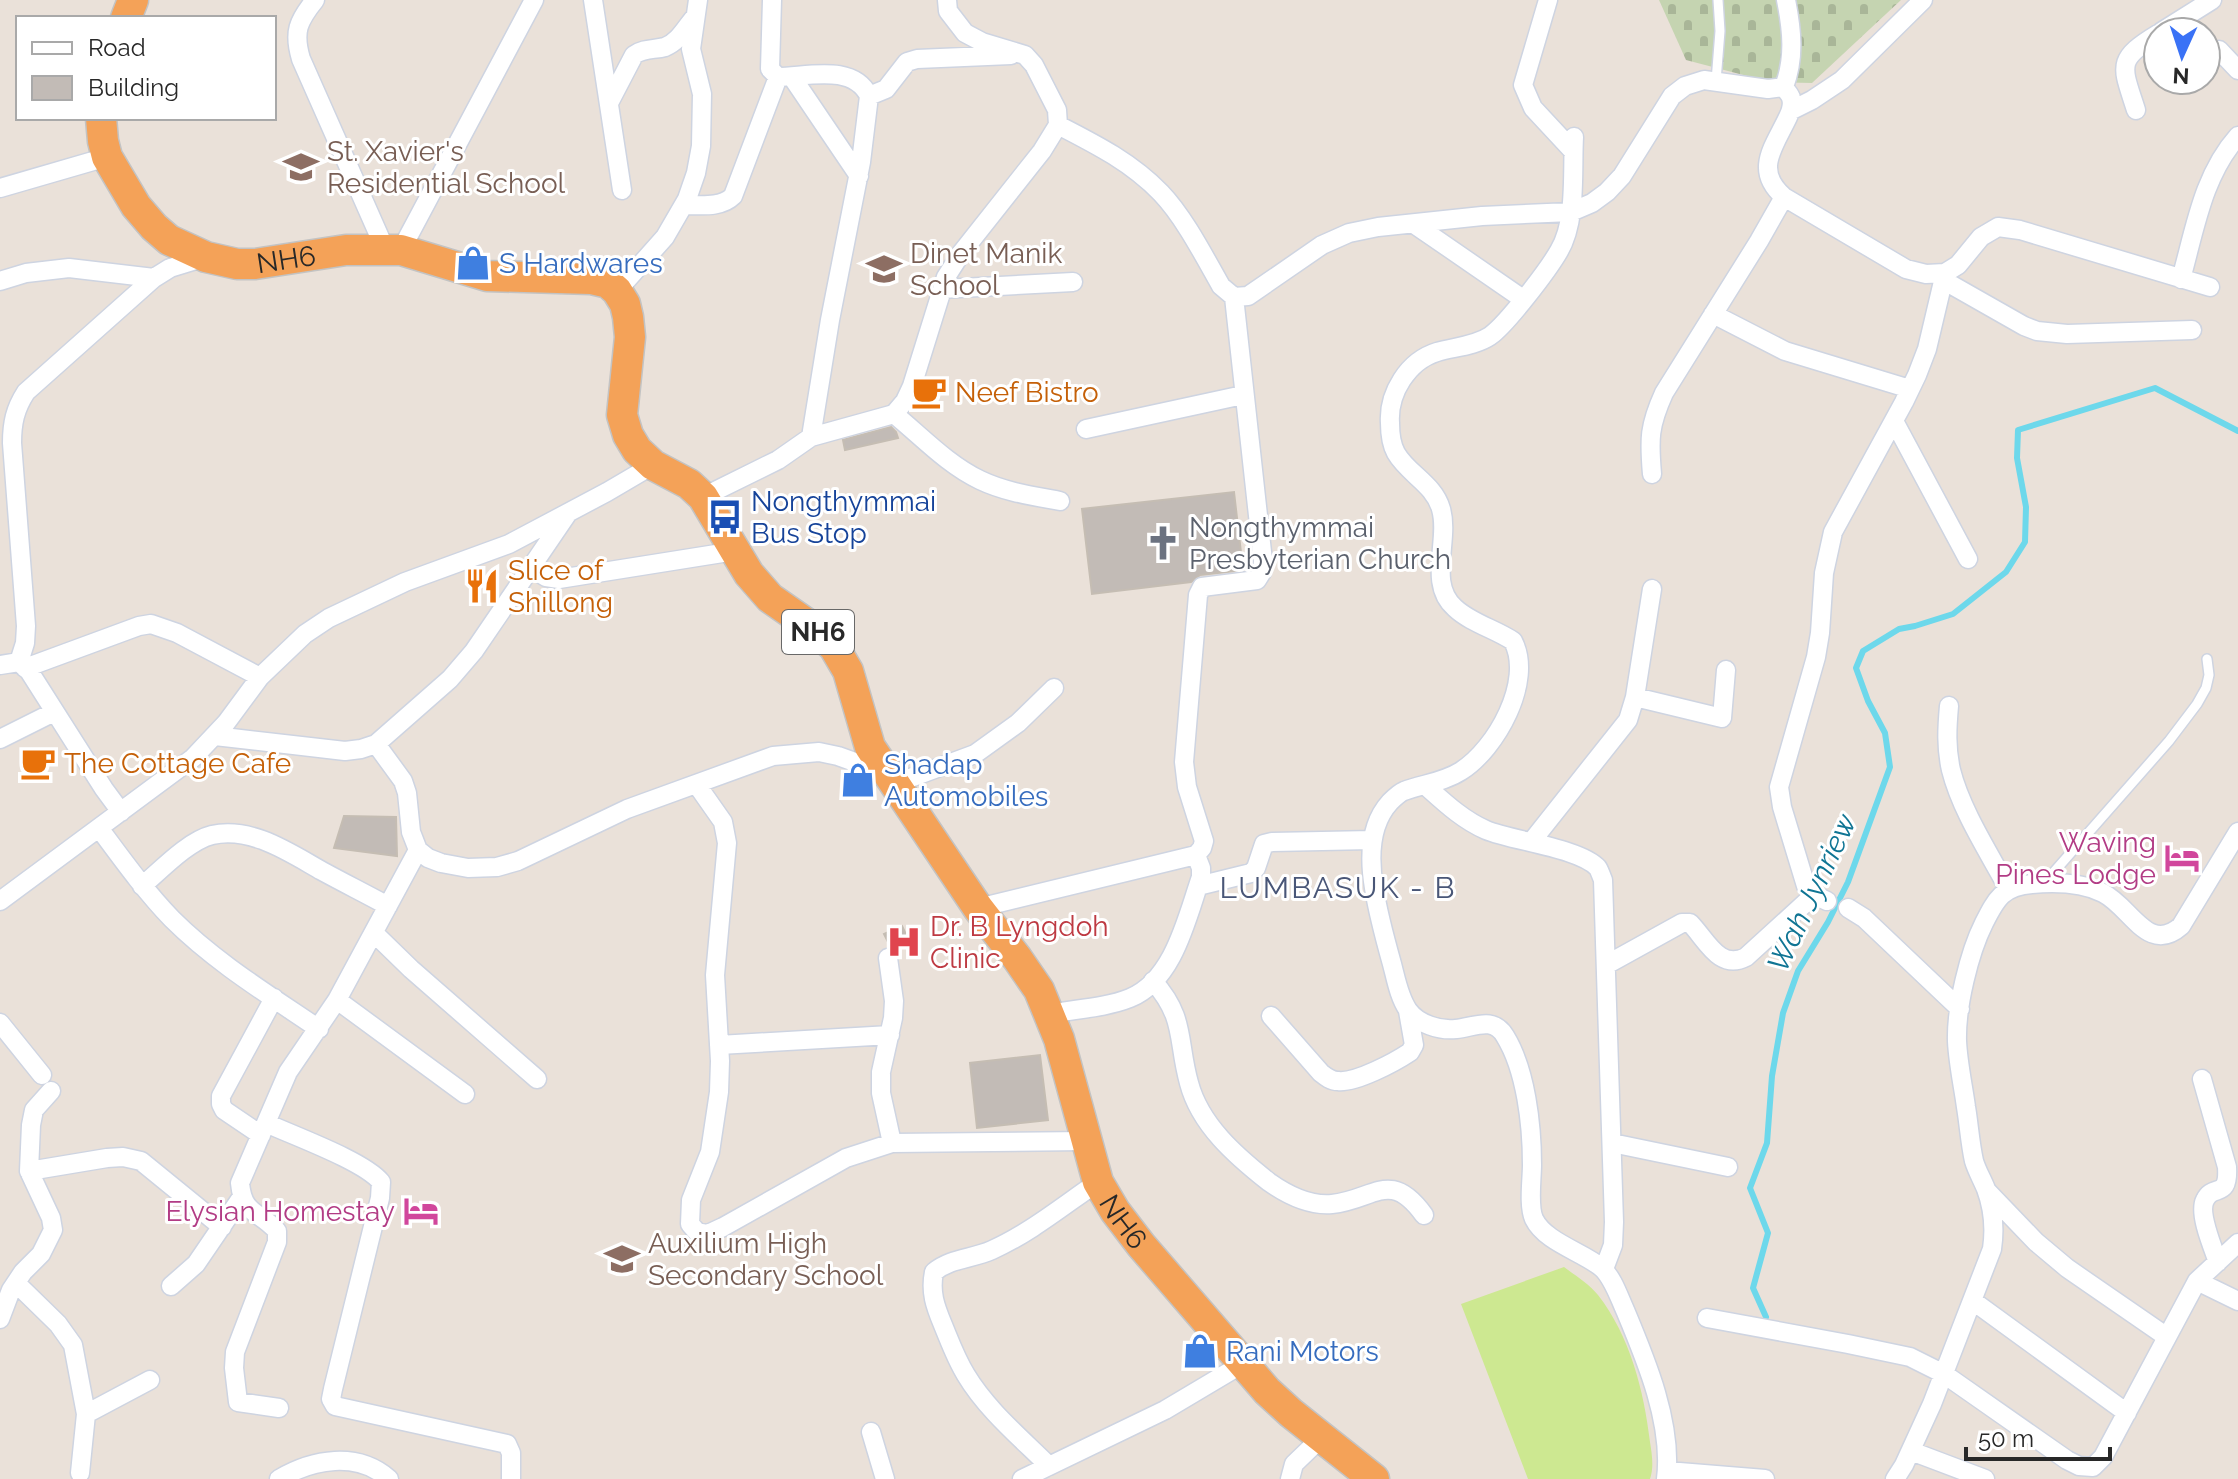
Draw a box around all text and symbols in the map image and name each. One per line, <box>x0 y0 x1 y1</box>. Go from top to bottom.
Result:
legend <box>16 16 276 120</box>
north arrow <box>2142 16 2222 96</box>
text: Road <box>88 33 146 62</box>
text: N <box>2172 63 2190 89</box>
text: Building <box>88 73 179 102</box>
place label: St. Xavier's Residential School <box>327 135 566 200</box>
school or university icon: St. Xavier's Residential School <box>282 148 320 186</box>
place label: Dinet Manik School <box>910 237 1062 302</box>
street label: NH6 <box>254 239 318 281</box>
shop icon: S Hardwares <box>454 244 492 282</box>
place label: S Hardwares <box>499 247 663 280</box>
school or university icon: Dinet Manik School <box>865 250 903 288</box>
cafe icon: Neef Bistro <box>910 373 948 411</box>
place label: Neef Bistro <box>955 376 1099 409</box>
place label: Nongthymmai Bus Stop <box>751 485 936 550</box>
bus stop icon: Nongthymmai Bus Stop <box>706 498 744 536</box>
place label: Nongthymmai Presbyterian Church <box>1189 511 1451 576</box>
church icon: Nongthymmai Presbyterian Church <box>1144 524 1182 562</box>
place label: Slice of Shillong <box>508 554 613 619</box>
restaurant icon: Slice of Shillong <box>463 567 501 605</box>
road number: NH6 <box>782 610 854 654</box>
cafe icon: The Cottage Cafe <box>19 744 57 782</box>
place label: The Cottage Cafe <box>64 747 291 780</box>
place label: Shadap Automobiles <box>884 748 1048 813</box>
shop icon: Shadap Automobiles <box>839 761 877 799</box>
water label: Wah Jynriew <box>1760 808 1863 977</box>
place label: Waving Pines Lodge <box>1995 826 2156 891</box>
hotel icon: Waving Pines Lodge <box>2163 839 2201 877</box>
district label: LUMBASUK - B <box>1220 870 1456 905</box>
place label: Dr. B Lyngdoh Clinic <box>930 910 1109 975</box>
hospital icon: Dr. B Lyngdoh Clinic <box>885 923 923 961</box>
street label: NH6 <box>1092 1189 1154 1256</box>
hotel icon: Elysian Homestay <box>402 1192 440 1230</box>
place label: Elysian Homestay <box>165 1195 395 1228</box>
place label: Auxilium High Secondary School <box>648 1227 884 1292</box>
school or university icon: Auxilium High Secondary School <box>603 1240 641 1278</box>
shop icon: Rani Motors <box>1181 1332 1219 1370</box>
place label: Rani Motors <box>1226 1335 1379 1368</box>
scale bar <box>1966 1411 2110 1461</box>
text: 50 m <box>1978 1424 2034 1453</box>

